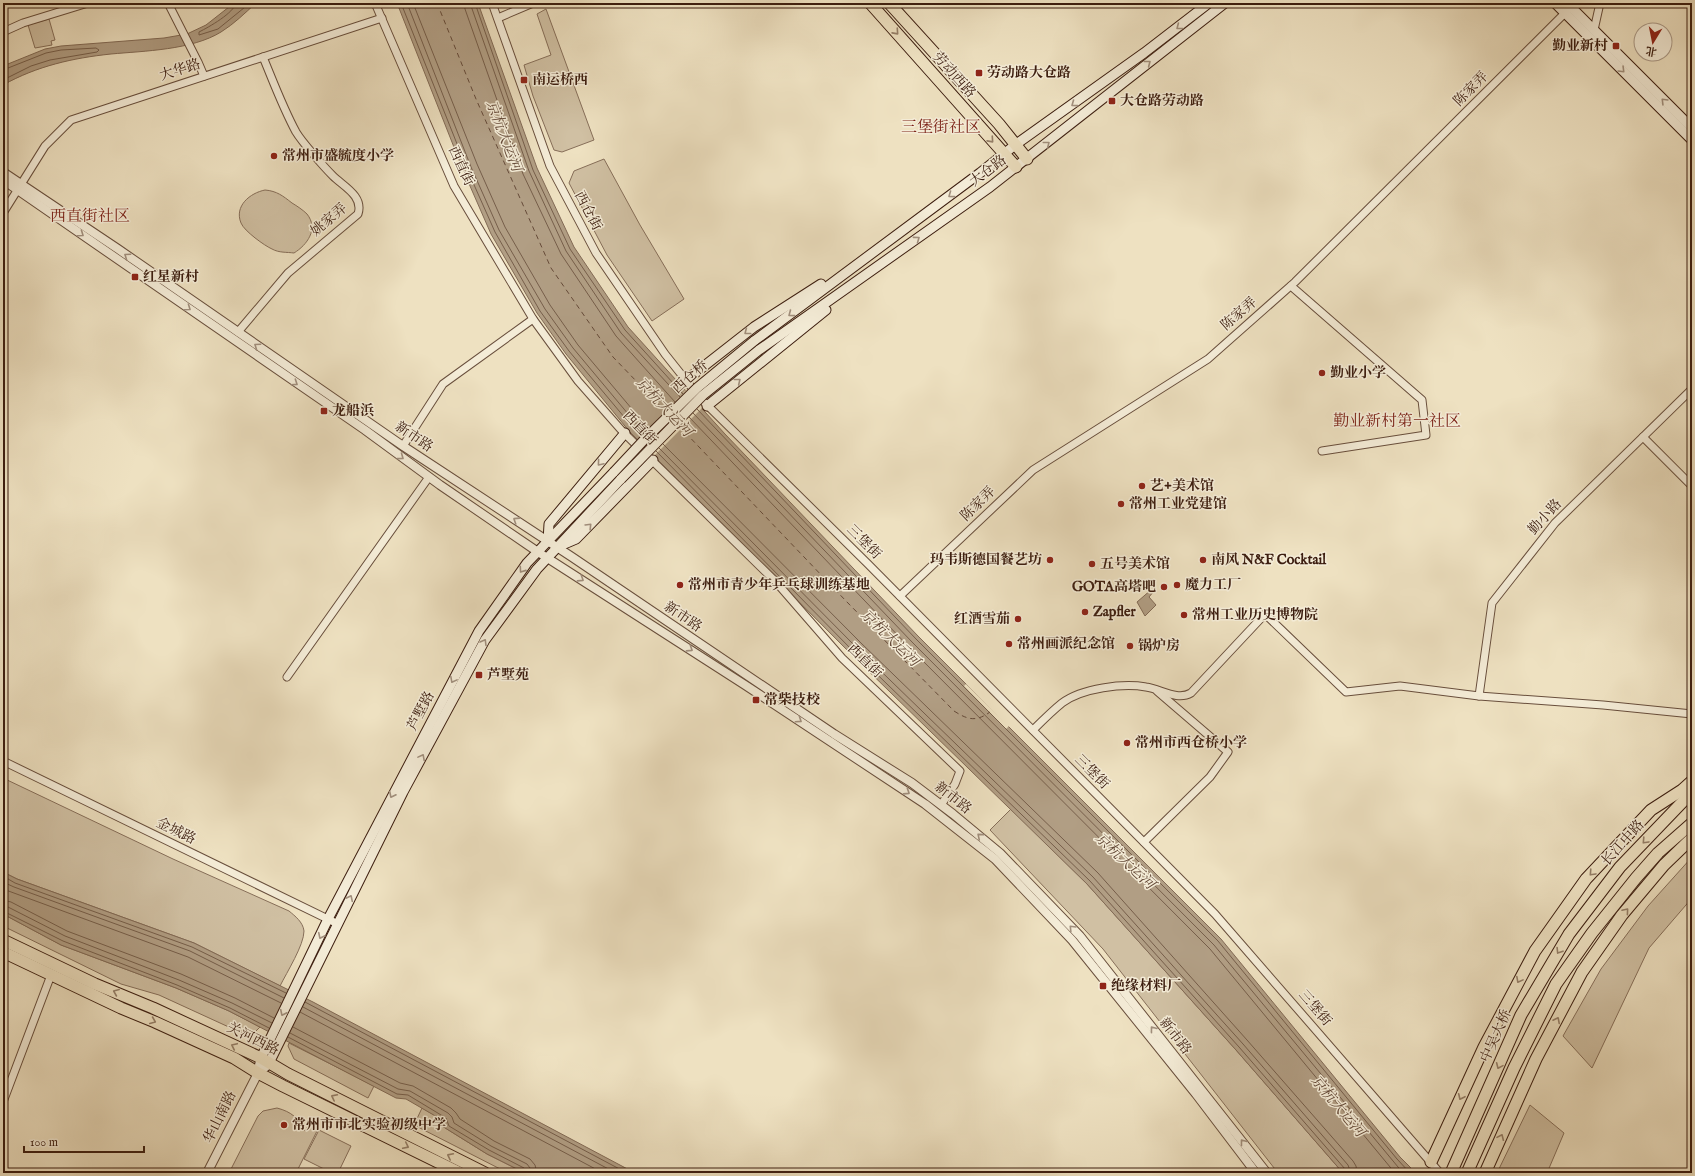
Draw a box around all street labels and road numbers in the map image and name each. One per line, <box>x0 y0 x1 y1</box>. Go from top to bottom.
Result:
street label: 劳动西路 <box>929 48 979 102</box>
street label: 大华路 <box>157 55 203 85</box>
street label: 陈家弄 <box>1450 68 1492 110</box>
street label: 西直街 <box>444 143 478 189</box>
street label: 大仓路 <box>966 151 1010 191</box>
street label: 西仓街 <box>570 188 606 234</box>
street label: 姚家弄 <box>307 200 351 240</box>
street label: 陈家弄 <box>1217 293 1261 335</box>
street label: 西仓桥 <box>668 356 712 398</box>
street label: 西直街 <box>619 407 661 449</box>
street label: 新市路 <box>392 418 436 456</box>
street label: 陈家弄 <box>957 483 999 525</box>
street label: 勤小路 <box>1524 495 1566 539</box>
street label: 三堡街 <box>843 521 885 563</box>
street label: 新市路 <box>661 598 705 636</box>
street label: 西直街 <box>844 640 886 682</box>
street label: 芦墅路 <box>403 688 439 734</box>
street label: 三堡街 <box>1071 751 1113 793</box>
street label: 新市路 <box>931 778 975 818</box>
street label: 金城路 <box>153 814 199 848</box>
street label: 长江中路 <box>1598 816 1648 870</box>
street label: 三堡街 <box>1294 986 1336 1030</box>
street label: 中吴大桥 <box>1476 1007 1516 1065</box>
street label: 新市路 <box>1155 1014 1195 1058</box>
street label: 关河西路 <box>224 1019 282 1059</box>
street label: 华山南路 <box>200 1088 240 1146</box>

